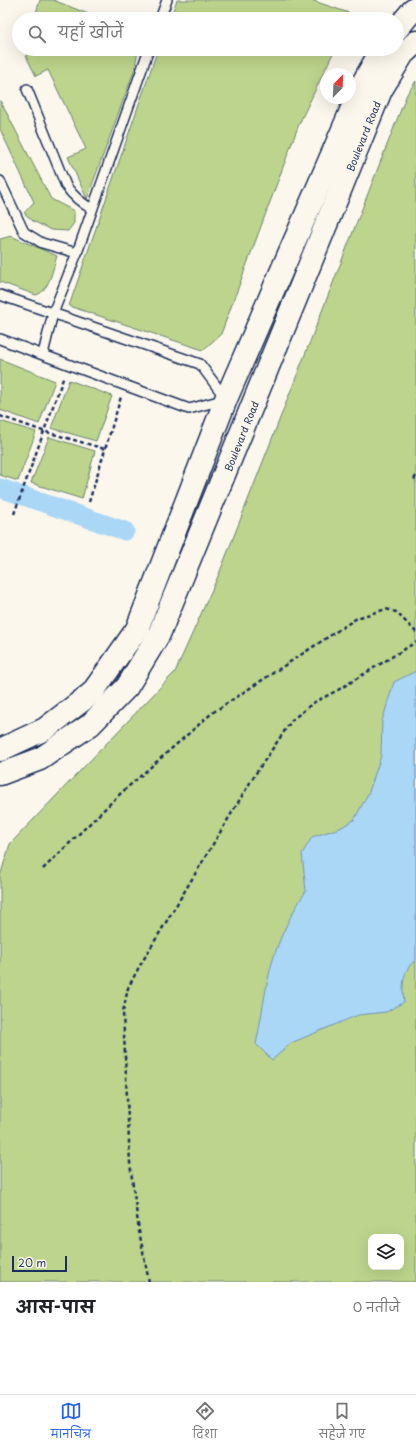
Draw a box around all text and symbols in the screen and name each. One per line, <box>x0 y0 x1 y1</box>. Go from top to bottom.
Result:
search box <box>12 12 404 56</box>
text: यहाँ खोजें <box>58 20 124 43</box>
icon: search <box>26 23 48 45</box>
north arrow <box>320 68 356 104</box>
street label: Boulevard Road <box>342 98 384 173</box>
street label: Boulevard Road <box>220 398 262 473</box>
map controls <box>368 1234 404 1270</box>
button: layers <box>368 1234 404 1270</box>
scale bar <box>12 1254 67 1273</box>
text: 20 m <box>18 1254 46 1271</box>
text: आस-पास <box>16 1293 95 1319</box>
text: 0 नतीजे <box>353 1297 400 1316</box>
tab: मानचित्र <box>51 1400 91 1446</box>
tab: दिशा <box>192 1400 217 1446</box>
tab: सहेजे गए <box>319 1400 365 1446</box>

